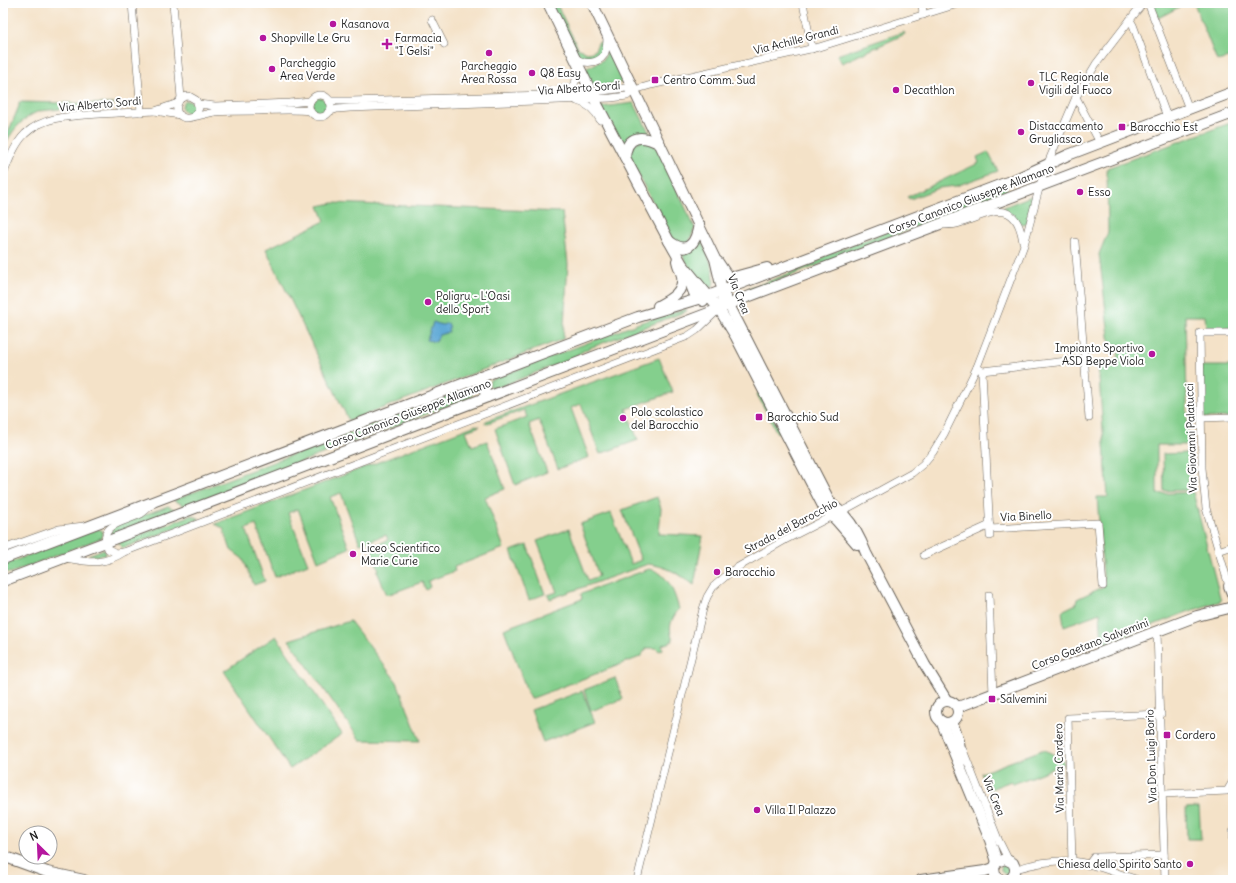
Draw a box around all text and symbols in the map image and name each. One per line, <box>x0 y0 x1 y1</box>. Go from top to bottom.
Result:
place label: Kasanova <box>341 17 389 31</box>
marker: Kasanova <box>328 19 338 29</box>
street label: Via Achille Grandi <box>752 23 840 57</box>
place label: Shopville Le Gru <box>271 31 351 45</box>
place label: Farmacia "I Gelsi" <box>395 31 442 58</box>
marker: Shopville Le Gru <box>258 33 268 43</box>
marker: Farmacia "I Gelsi" <box>382 39 392 49</box>
marker: Parcheggio Area Rossa <box>484 48 494 58</box>
place label: Parcheggio Area Verde <box>280 56 336 83</box>
place label: Parcheggio Area Rossa <box>461 59 517 86</box>
marker: Parcheggio Area Verde <box>267 64 277 74</box>
place label: Q8 Easy <box>540 66 581 80</box>
marker: Q8 Easy <box>527 68 537 78</box>
place label: TLC Regionale Vigili del Fuoco <box>1039 70 1112 97</box>
place label: Centro Comm. Sud <box>663 73 756 87</box>
marker: Centro Comm. Sud <box>650 75 660 85</box>
street label: Via Alberto Sordi <box>537 78 621 98</box>
marker: TLC Regionale Vigili del Fuoco <box>1026 78 1036 88</box>
place label: Decathlon <box>904 83 955 97</box>
marker: Decathlon <box>891 85 901 95</box>
street label: Via Alberto Sordi <box>58 93 142 115</box>
place label: Distaccamento Grugliasco <box>1029 119 1103 146</box>
place label: Barocchio Est <box>1130 120 1198 134</box>
marker: Barocchio Est <box>1117 122 1127 132</box>
marker: Distaccamento Grugliasco <box>1016 127 1026 137</box>
street label: Corso Canonico Giuseppe Allamano <box>886 161 1056 237</box>
place label: Esso <box>1088 185 1111 199</box>
marker: Esso <box>1075 187 1085 197</box>
street label: Via Crea <box>725 272 753 316</box>
place label: Poligru - L'Oasi dello Sport <box>436 289 510 316</box>
marker: Poligru - L'Oasi dello Sport <box>423 297 433 307</box>
place label: Impianto Sportivo ASD Beppe Viola <box>1055 341 1144 368</box>
marker: Impianto Sportivo ASD Beppe Viola <box>1147 349 1157 359</box>
street label: Corso Canonico Giuseppe Allamano <box>323 376 493 452</box>
street label: Via Giovanni Palatucci <box>1182 383 1200 493</box>
place label: Polo scolastico del Barocchio <box>631 405 703 432</box>
place label: Barocchio Sud <box>767 410 839 424</box>
marker: Barocchio Sud <box>754 412 764 422</box>
marker: Polo scolastico del Barocchio <box>618 413 628 423</box>
street label: Strada del Barocchio <box>742 496 840 556</box>
street label: Via Binello <box>1000 508 1052 524</box>
place label: Liceo Scientifico Marie Curie <box>361 541 440 568</box>
marker: Liceo Scientifico Marie Curie <box>348 549 358 559</box>
place label: Barocchio <box>725 565 775 579</box>
marker: Barocchio <box>712 567 722 577</box>
street label: Corso Gaetano Salvemini <box>1030 615 1150 673</box>
place label: Salvemini <box>1000 692 1047 706</box>
marker: Salvemini <box>987 694 997 704</box>
street label: Via Don Luigi Borio <box>1142 709 1160 803</box>
street label: Via Maria Cordero <box>1051 723 1067 813</box>
place label: Cordero <box>1175 728 1216 742</box>
marker: Cordero <box>1162 730 1172 740</box>
street label: Via Crea <box>980 774 1008 818</box>
place label: Villa Il Palazzo <box>765 803 836 817</box>
marker: Villa Il Palazzo <box>752 805 762 815</box>
north arrow <box>18 825 58 865</box>
text: N <box>28 828 40 844</box>
place label: Chiesa dello Spirito Santo <box>1057 857 1182 871</box>
marker: Chiesa dello Spirito Santo <box>1185 859 1195 869</box>

